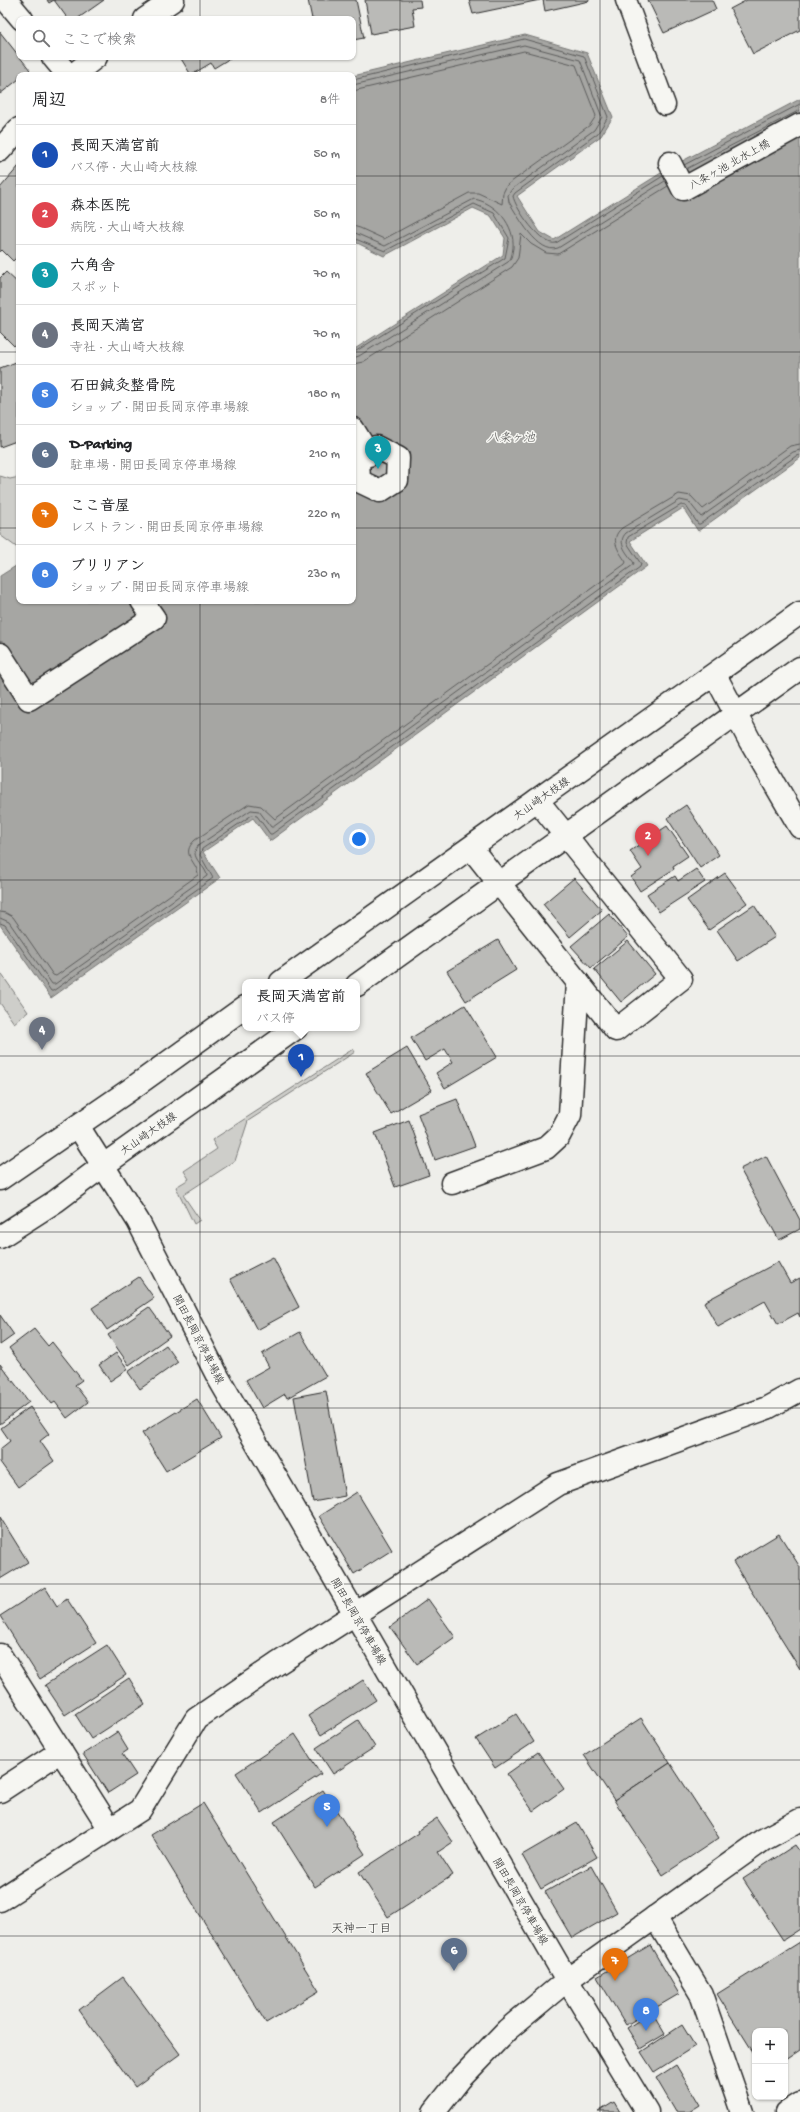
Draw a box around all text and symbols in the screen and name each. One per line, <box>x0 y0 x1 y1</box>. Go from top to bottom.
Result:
search box <box>16 16 356 60</box>
icon: search <box>30 27 52 49</box>
text: ここで検索 <box>62 32 137 50</box>
text: 周辺 <box>32 92 66 112</box>
text: 8件 <box>320 93 340 108</box>
text: 長岡天満宮前 <box>70 138 160 156</box>
street label: 八条ヶ池 北水上橋 <box>687 138 773 193</box>
text: 1 <box>42 147 48 162</box>
text: 50 m <box>313 147 340 162</box>
text: バス停 · 大山崎大枝線 <box>70 161 197 176</box>
text: 森本医院 <box>70 198 130 216</box>
text: 2 <box>42 207 48 222</box>
text: 50 m <box>313 207 340 222</box>
text: 病院 · 大山崎大枝線 <box>70 221 184 236</box>
text: 六角舎 <box>70 258 115 276</box>
text: 3 <box>42 267 48 282</box>
text: 70 m <box>314 267 340 282</box>
text: スポット <box>70 281 122 296</box>
text: 長岡天満宮 <box>70 318 145 336</box>
text: 4 <box>42 327 48 342</box>
text: 70 m <box>314 327 340 342</box>
text: 寺社 · 大山崎大枝線 <box>70 341 184 356</box>
text: 石田鍼灸整骨院 <box>70 378 175 396</box>
text: 5 <box>42 387 48 402</box>
text: 180 m <box>308 387 340 402</box>
text: ショップ · 開田長岡京停車場線 <box>70 401 249 416</box>
water label: 八条ヶ池 <box>487 431 536 446</box>
text: D-Parking <box>70 436 132 454</box>
pin: 3 <box>365 436 391 469</box>
text: 6 <box>42 447 48 462</box>
text: 210 m <box>309 447 340 462</box>
text: 駐車場 · 開田長岡京停車場線 <box>70 459 236 474</box>
text: ここ音屋 <box>70 498 130 516</box>
text: 7 <box>42 507 48 522</box>
text: 220 m <box>308 507 340 522</box>
text: レストラン · 開田長岡京停車場線 <box>70 521 263 536</box>
text: ブリリアン <box>70 558 145 576</box>
text: 8 <box>41 567 49 582</box>
text: 230 m <box>307 567 340 582</box>
text: ショップ · 開田長岡京停車場線 <box>70 581 249 596</box>
street label: 大山崎大枝線 <box>511 775 573 823</box>
pin: 2 <box>635 823 661 856</box>
your location <box>349 829 369 849</box>
popup <box>242 979 360 1031</box>
text: 長岡天満宮前 <box>256 989 346 1007</box>
text: バス停 <box>256 1012 295 1027</box>
pin: 4 <box>29 1017 55 1050</box>
pin: 1 <box>288 1044 314 1077</box>
street label: 大山崎大枝線 <box>118 1110 180 1158</box>
street label: 開田長岡京停車場線 <box>169 1293 226 1387</box>
street label: 開田長岡京停車場線 <box>327 1576 388 1668</box>
pin: 5 <box>314 1794 340 1827</box>
street label: 開田長岡京停車場線 <box>489 1856 550 1948</box>
district label: 天神一丁目 <box>331 1922 391 1937</box>
pin: 6 <box>441 1938 467 1971</box>
pin: 7 <box>602 1948 628 1981</box>
pin: 8 <box>633 1998 659 2031</box>
map controls <box>752 2028 788 2100</box>
button: + <box>752 2028 788 2064</box>
button: − <box>752 2064 788 2100</box>

